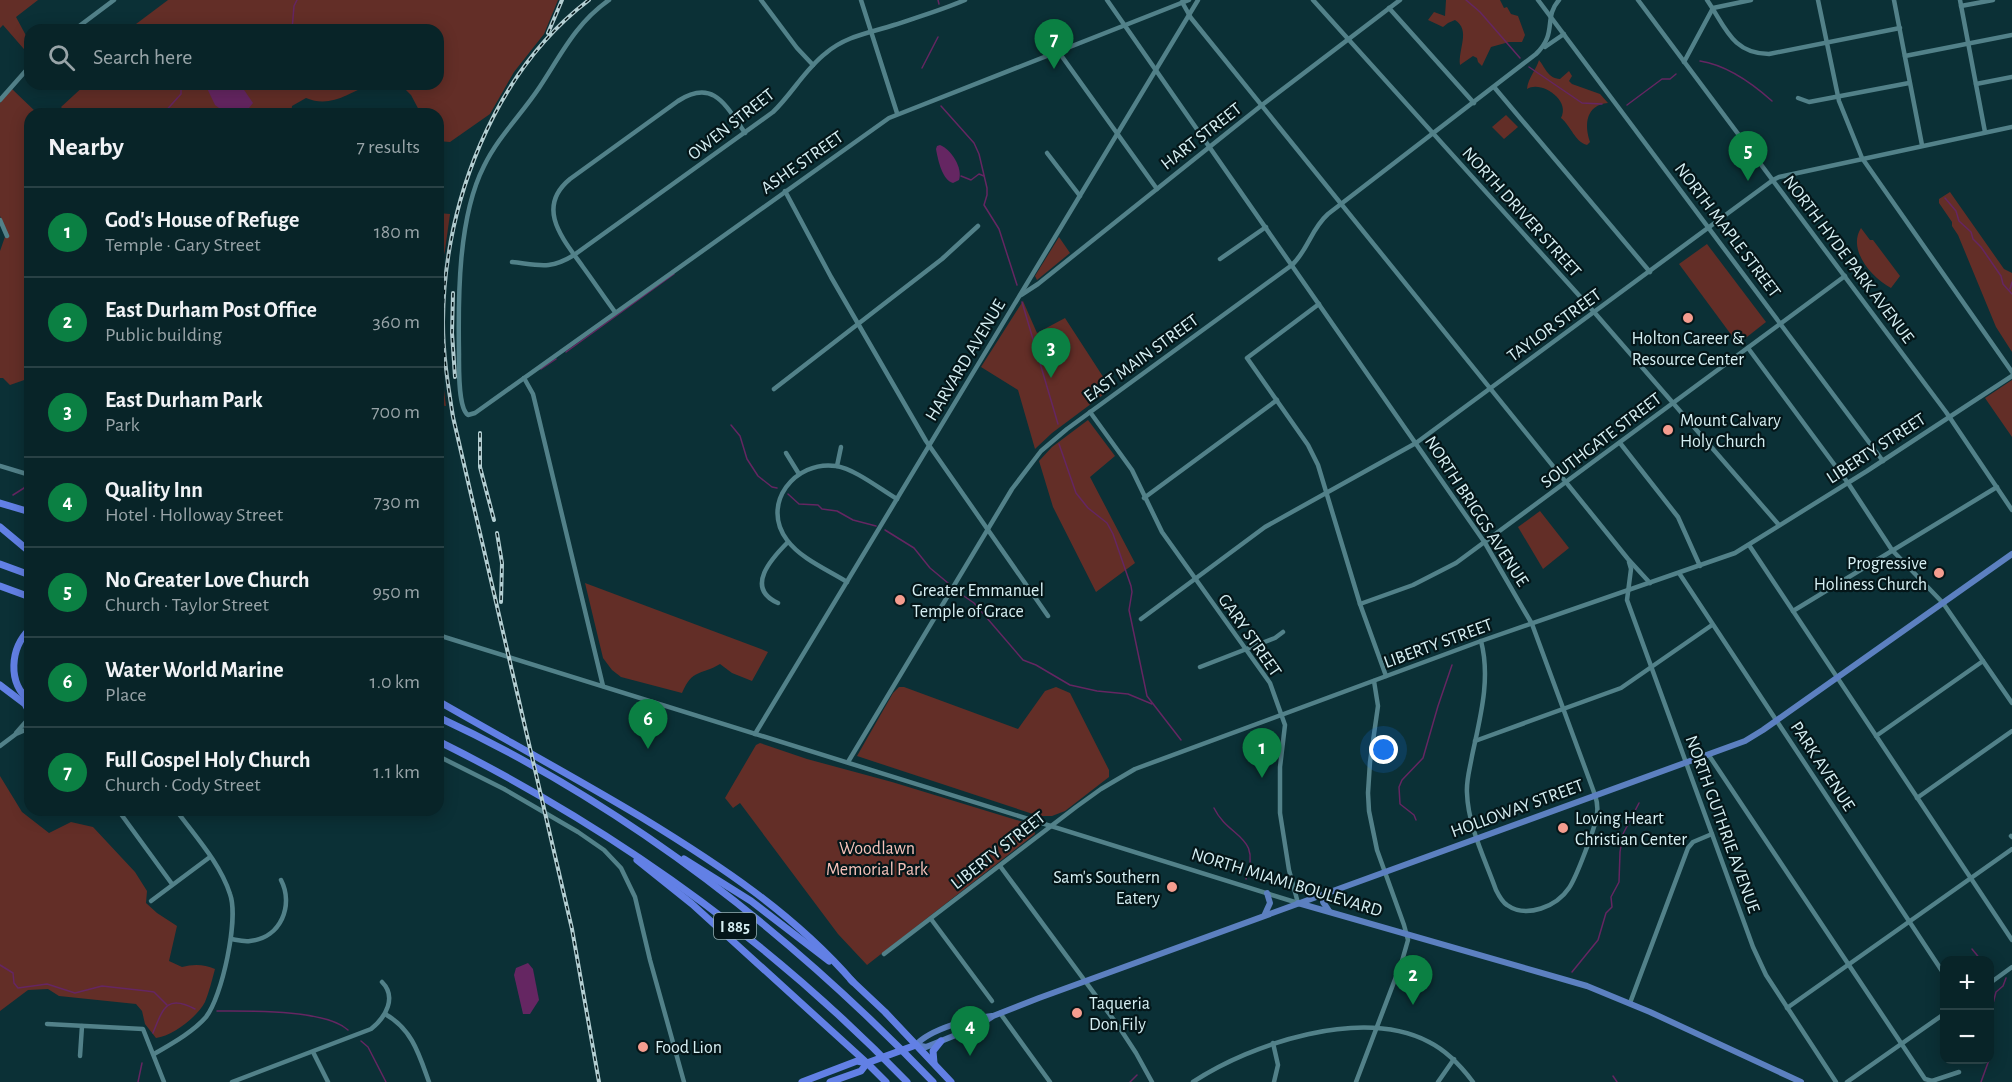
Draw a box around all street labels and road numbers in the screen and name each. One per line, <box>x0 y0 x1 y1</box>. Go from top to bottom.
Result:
street label: OWEN STREET <box>685 85 778 164</box>
street label: HART STREET <box>1158 100 1246 174</box>
street label: ASHE STREET <box>758 128 847 198</box>
street label: NORTH DRIVER STREET <box>1458 144 1584 281</box>
street label: NORTH MAPLE STREET <box>1671 160 1784 301</box>
street label: NORTH HYDE PARK AVENUE <box>1779 172 1917 347</box>
street label: TAYLOR STREET <box>1504 286 1605 366</box>
street label: HARVARD AVENUE <box>923 296 1009 424</box>
street label: EAST MAIN STREET <box>1081 311 1202 406</box>
street label: SOUTHGATE STREET <box>1538 390 1665 492</box>
street label: LIBERTY STREET <box>1824 410 1930 488</box>
street label: NORTH BRIGGS AVENUE <box>1421 433 1532 590</box>
street label: GARY STREET <box>1214 591 1284 680</box>
street label: LIBERTY STREET <box>1381 616 1495 672</box>
street label: PARK AVENUE <box>1787 719 1858 815</box>
street label: NORTH GUTHRIE AVENUE <box>1682 733 1763 916</box>
street label: HOLLOWAY STREET <box>1449 777 1586 841</box>
street label: LIBERTY STREET <box>948 808 1049 893</box>
street label: NORTH MIAMI BOULEVARD <box>1189 845 1384 921</box>
road number: I 885 <box>714 913 756 939</box>

